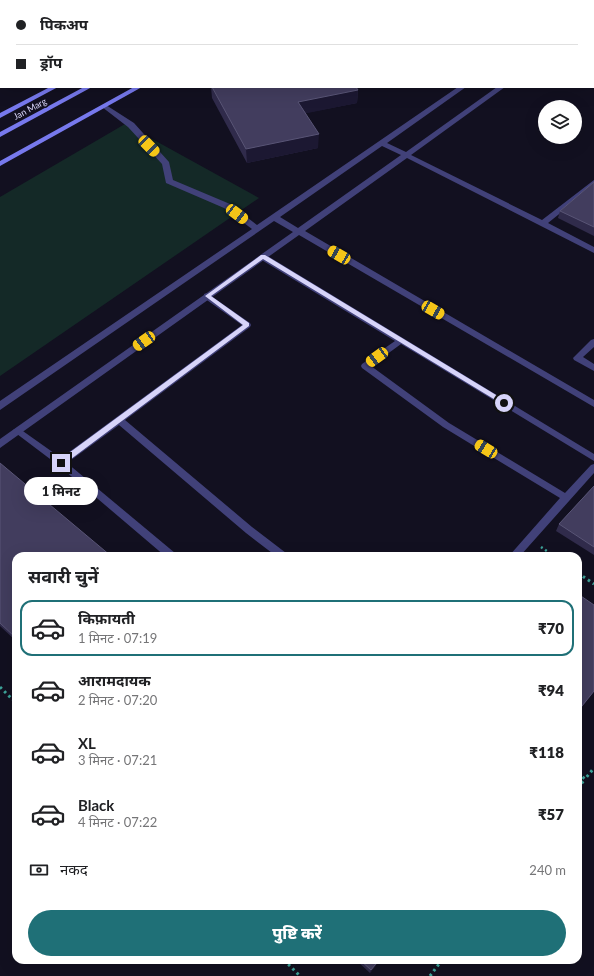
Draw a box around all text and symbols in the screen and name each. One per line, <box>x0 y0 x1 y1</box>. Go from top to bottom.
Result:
text: पिकअप <box>40 15 88 33</box>
text: ड्रॉप <box>40 53 62 71</box>
street label: Jan Marg <box>11 95 49 122</box>
map controls <box>538 100 582 144</box>
button: layers <box>538 100 582 144</box>
car <box>136 133 162 159</box>
car <box>224 202 250 226</box>
car <box>326 244 352 266</box>
car <box>420 299 446 321</box>
car <box>131 329 157 353</box>
car <box>364 345 390 369</box>
route start <box>495 394 513 412</box>
car <box>473 438 499 460</box>
route end <box>52 454 70 472</box>
callout: 1 मिनट <box>24 477 98 505</box>
text: 1 मिनट <box>42 483 80 499</box>
text: सवारी चुनें <box>28 565 99 587</box>
text: किफ़ायती <box>78 609 135 627</box>
icon: car <box>30 610 66 646</box>
text: ₹70 <box>538 619 564 637</box>
text: 1 मिनट · 07:19 <box>78 630 157 646</box>
text: आरामदायक <box>78 671 151 689</box>
icon: car <box>30 672 66 708</box>
text: ₹94 <box>538 681 564 699</box>
text: 2 मिनट · 07:20 <box>78 692 157 708</box>
icon: car <box>30 734 66 770</box>
text: XL <box>78 734 96 752</box>
text: ₹118 <box>529 743 564 761</box>
text: 3 मिनट · 07:21 <box>78 752 157 768</box>
icon: car <box>30 796 66 832</box>
text: Black <box>78 796 114 814</box>
text: ₹57 <box>538 805 564 823</box>
text: 4 मिनट · 07:22 <box>78 814 157 830</box>
icon: cash <box>28 859 50 881</box>
text: नकद <box>60 860 88 878</box>
text: 240 m <box>529 862 566 878</box>
button: पुष्टि करें <box>28 910 566 956</box>

